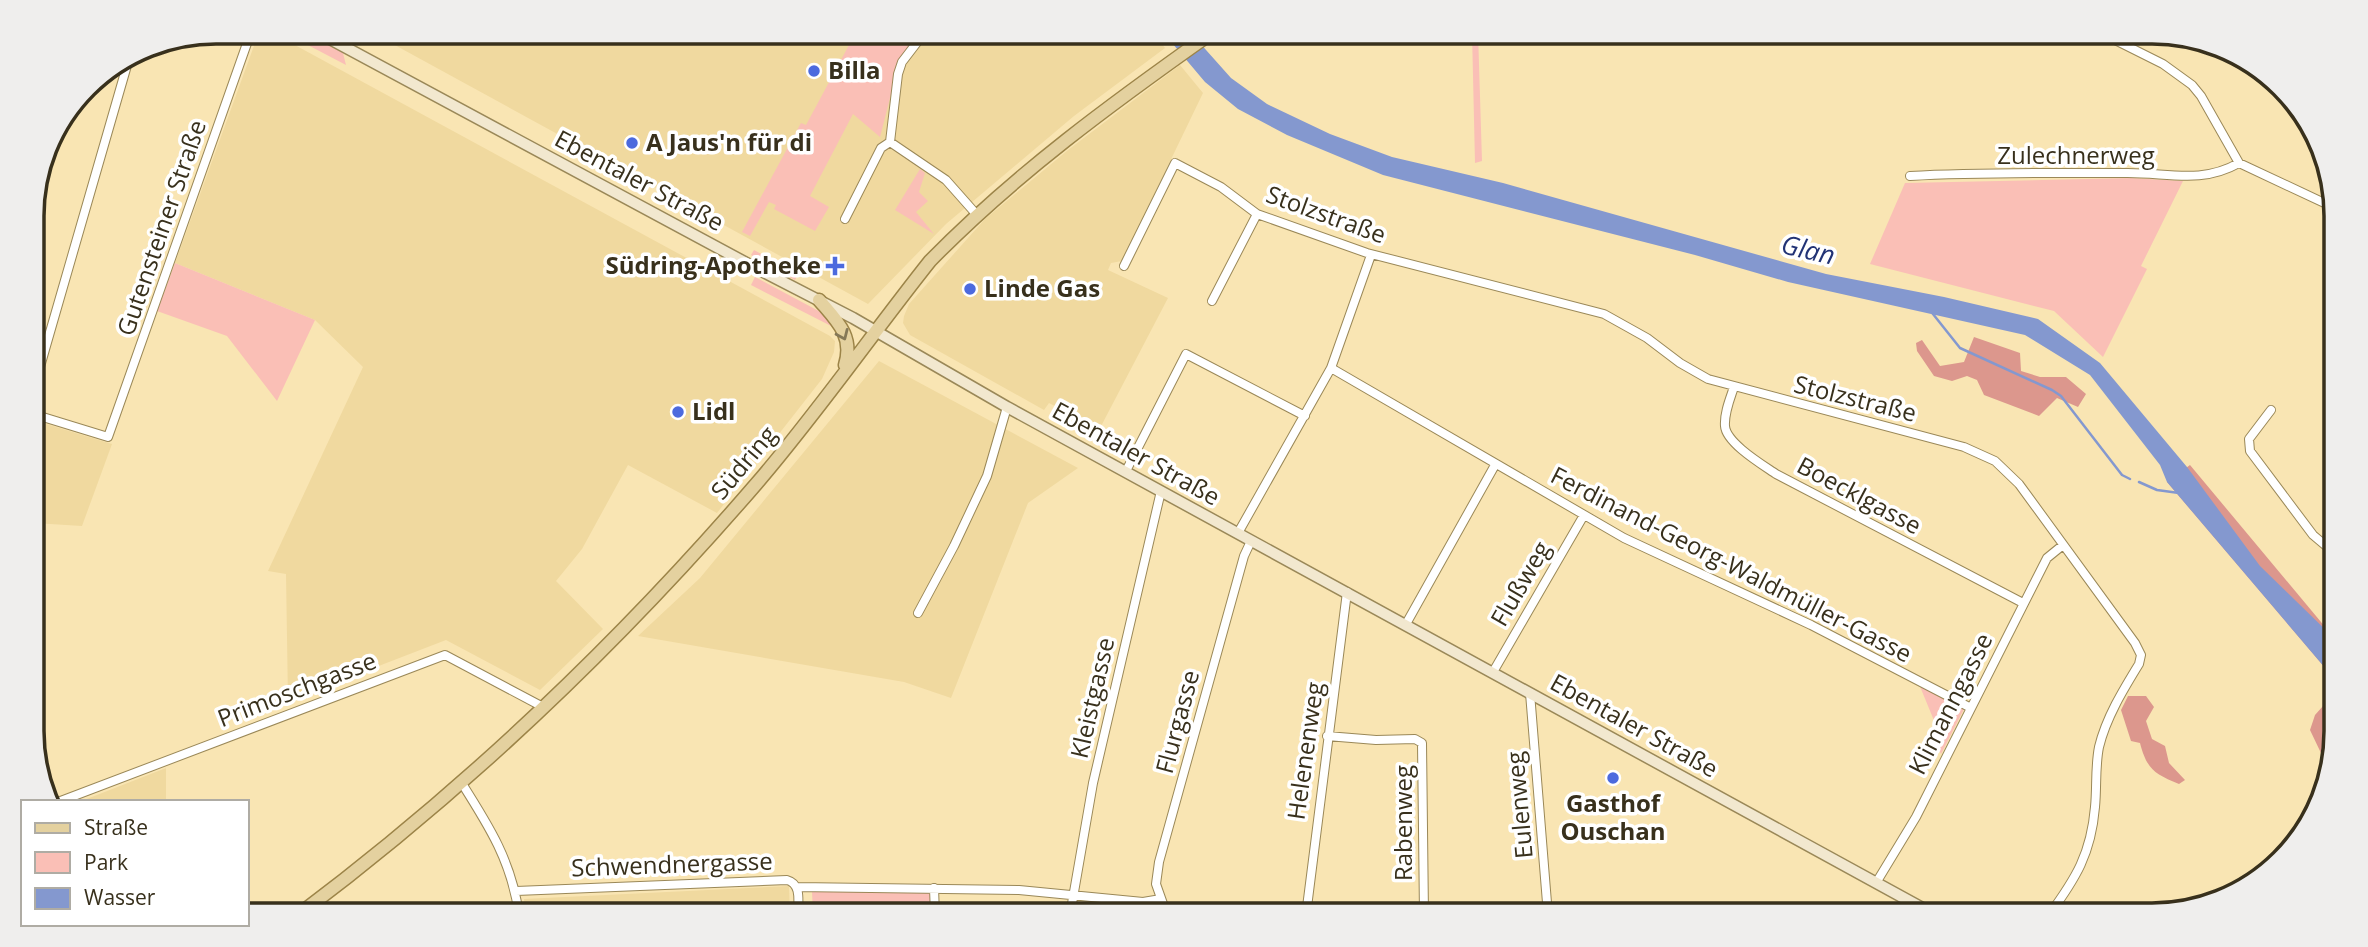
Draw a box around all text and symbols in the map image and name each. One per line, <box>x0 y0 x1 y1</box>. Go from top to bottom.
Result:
place label: Billa <box>828 53 881 86</box>
marker: Billa <box>806 63 822 79</box>
street label: Gutensteiner Straße <box>108 115 213 340</box>
street label: Ebentaler Straße <box>549 121 730 238</box>
place label: A Jaus'n für di <box>646 125 812 158</box>
marker: A Jaus'n für di <box>624 135 640 151</box>
street label: Zulechnerweg <box>1997 138 2155 171</box>
street label: Stolzstraße <box>1262 177 1391 250</box>
water label: Glan <box>1778 225 1839 273</box>
place label: Südring-Apotheke <box>606 248 821 281</box>
marker: Südring-Apotheke <box>827 258 843 274</box>
place label: Linde Gas <box>984 271 1100 304</box>
marker: Linde Gas <box>962 281 978 297</box>
one-way arrow <box>835 328 849 340</box>
street label: Stolzstraße <box>1791 366 1920 429</box>
street label: Ebentaler Straße <box>1047 393 1226 512</box>
place label: Lidl <box>692 394 735 427</box>
marker: Lidl <box>670 404 686 420</box>
street label: Südring <box>703 418 783 506</box>
street label: Boecklgasse <box>1792 448 1928 541</box>
street label: Ferdinand-Georg-Waldmüller-Gasse <box>1546 458 1918 669</box>
street label: Flußweg <box>1482 535 1557 632</box>
street label: Klimanngasse <box>1900 627 1999 780</box>
street label: Kleistgasse <box>1062 634 1121 761</box>
street label: Primoschgasse <box>212 643 380 734</box>
street label: Ebentaler Straße <box>1545 665 1724 784</box>
street label: Flurgasse <box>1147 666 1206 777</box>
street label: Helenenweg <box>1279 680 1331 822</box>
street label: Eulenweg <box>1497 750 1540 860</box>
street label: Rabenweg <box>1386 765 1419 881</box>
marker: Gasthof Ouschan <box>1605 770 1621 786</box>
place label: Gasthof Ouschan <box>1560 786 1666 847</box>
legend <box>21 800 248 926</box>
text: Straße <box>84 813 148 841</box>
street label: Schwendnergasse <box>571 843 773 884</box>
text: Park <box>84 848 128 876</box>
text: Wasser <box>84 883 156 911</box>

